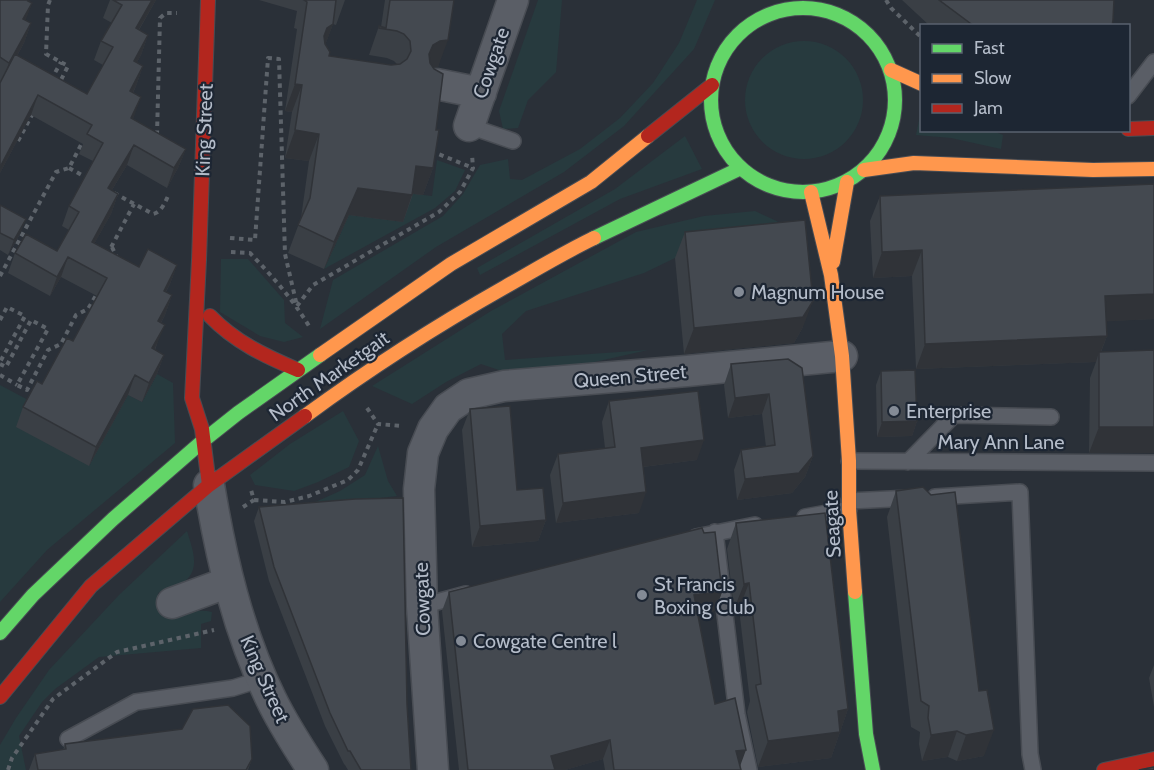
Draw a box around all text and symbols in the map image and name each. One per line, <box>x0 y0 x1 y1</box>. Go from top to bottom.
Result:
street label: Cowgate <box>468 24 514 102</box>
legend <box>920 24 1130 132</box>
text: Fast <box>974 37 1005 59</box>
text: Slow <box>974 67 1011 89</box>
street label: King Street <box>190 83 218 177</box>
text: Jam <box>973 97 1003 119</box>
place label: Magnum House <box>751 280 884 304</box>
marker: Magnum House <box>732 285 746 299</box>
street label: North Marketgait <box>264 326 394 426</box>
street label: Queen Street <box>572 359 688 393</box>
place label: Enterprise <box>906 399 991 423</box>
marker: Enterprise <box>887 404 901 418</box>
street label: Mary Ann Lane <box>938 430 1064 454</box>
street label: Seagate <box>818 490 846 558</box>
street label: Cowgate <box>409 562 435 636</box>
place label: St Francis Boxing Club <box>654 572 755 619</box>
marker: St Francis Boxing Club <box>635 588 649 602</box>
place label: Cowgate Centre l <box>473 629 617 653</box>
street label: King Street <box>235 632 295 727</box>
marker: Cowgate Centre l <box>454 634 468 648</box>

